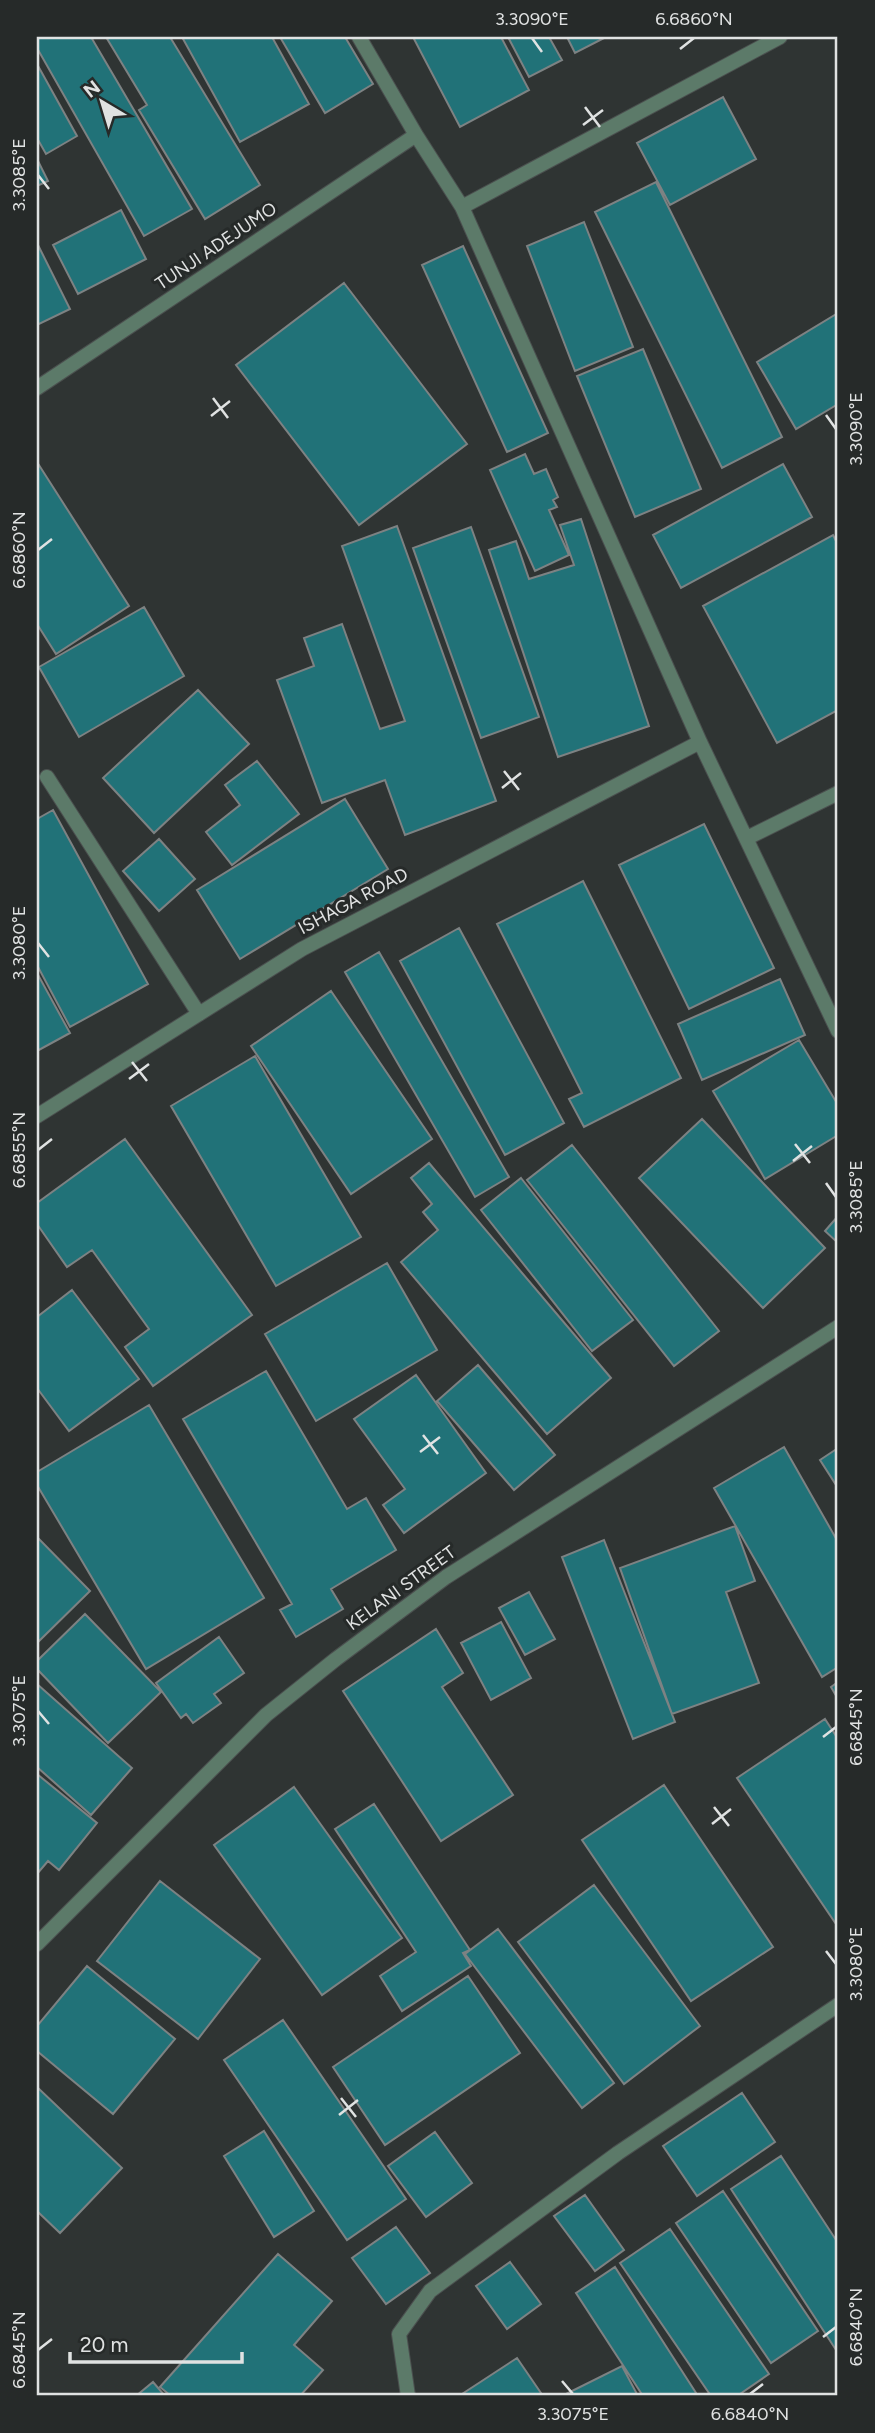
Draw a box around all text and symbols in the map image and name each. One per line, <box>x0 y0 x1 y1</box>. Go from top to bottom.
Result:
text: 3.3090°E <box>495 8 569 30</box>
text: 6.6860°N <box>655 8 733 30</box>
north arrow <box>66 66 136 136</box>
text: N <box>79 75 105 103</box>
text: 3.3085°E <box>8 138 30 212</box>
street label: TUNJI ADEJUMO <box>151 197 281 295</box>
text: 3.3090°E <box>845 392 867 466</box>
text: 6.6860°N <box>8 511 30 589</box>
street label: ISHAGA ROAD <box>294 863 412 939</box>
text: 3.3080°E <box>8 906 30 980</box>
text: 6.6855°N <box>8 1112 30 1188</box>
text: 3.3085°E <box>845 1160 867 1234</box>
street label: KELANI STREET <box>342 1541 460 1635</box>
text: 3.3075°E <box>8 1675 30 1747</box>
text: 6.6845°N <box>845 1688 867 1766</box>
text: 3.3080°E <box>845 1927 867 2001</box>
text: 6.6840°N <box>845 2288 867 2366</box>
text: 6.6845°N <box>8 2311 30 2389</box>
scale bar <box>70 2321 242 2365</box>
text: 20 m <box>80 2332 128 2357</box>
text: 3.3075°E <box>537 2403 609 2425</box>
text: 6.6840°N <box>711 2403 789 2425</box>

